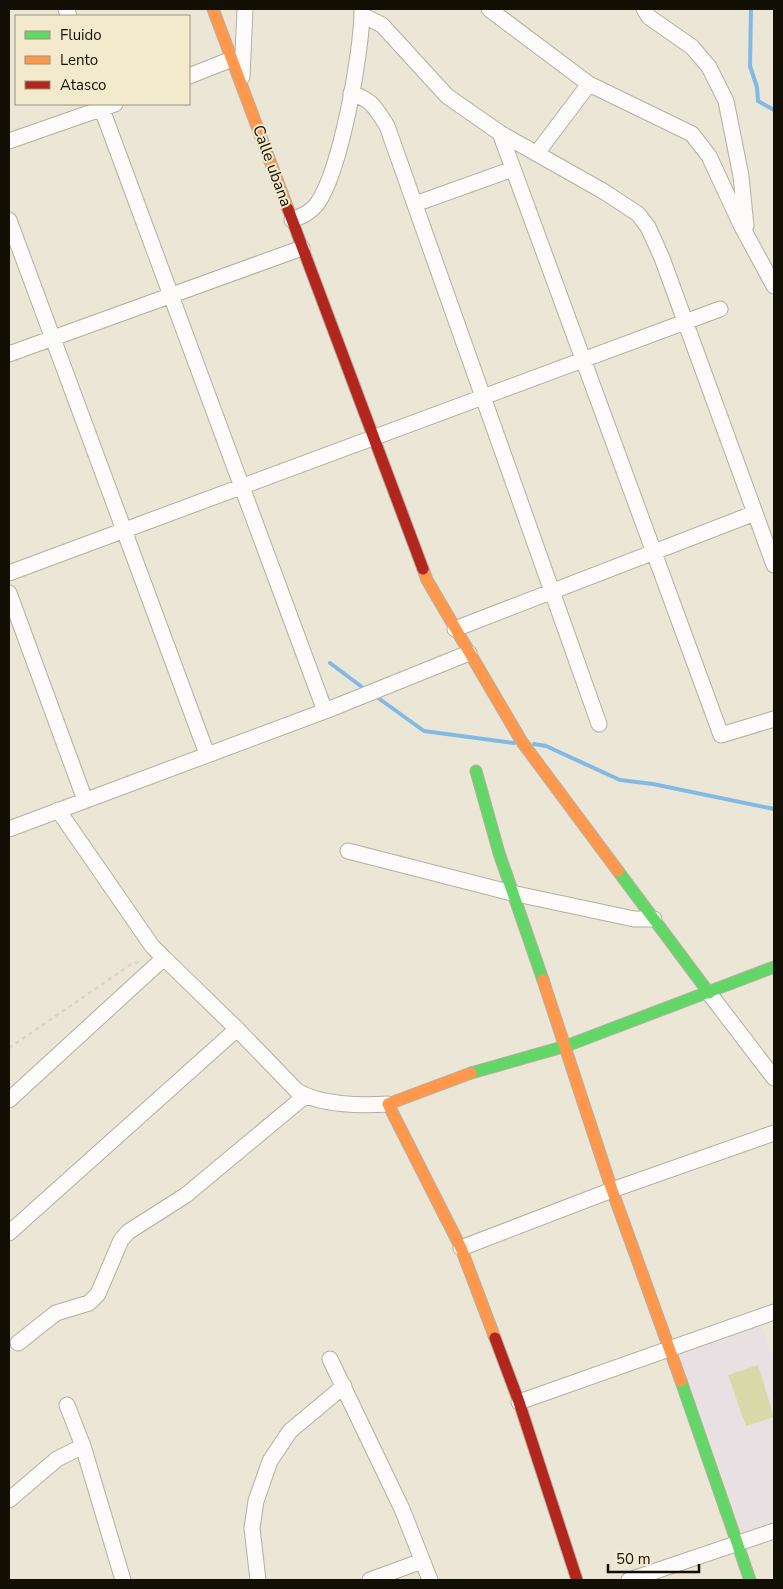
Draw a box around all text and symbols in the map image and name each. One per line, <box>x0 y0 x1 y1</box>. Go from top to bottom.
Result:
legend <box>15 15 190 105</box>
text: Fluido <box>60 25 102 45</box>
text: Lento <box>60 50 98 70</box>
text: Atasco <box>60 75 106 95</box>
street label: Calle ubana <box>247 122 297 210</box>
scale bar <box>608 1542 699 1574</box>
text: 50 m <box>616 1549 651 1569</box>

